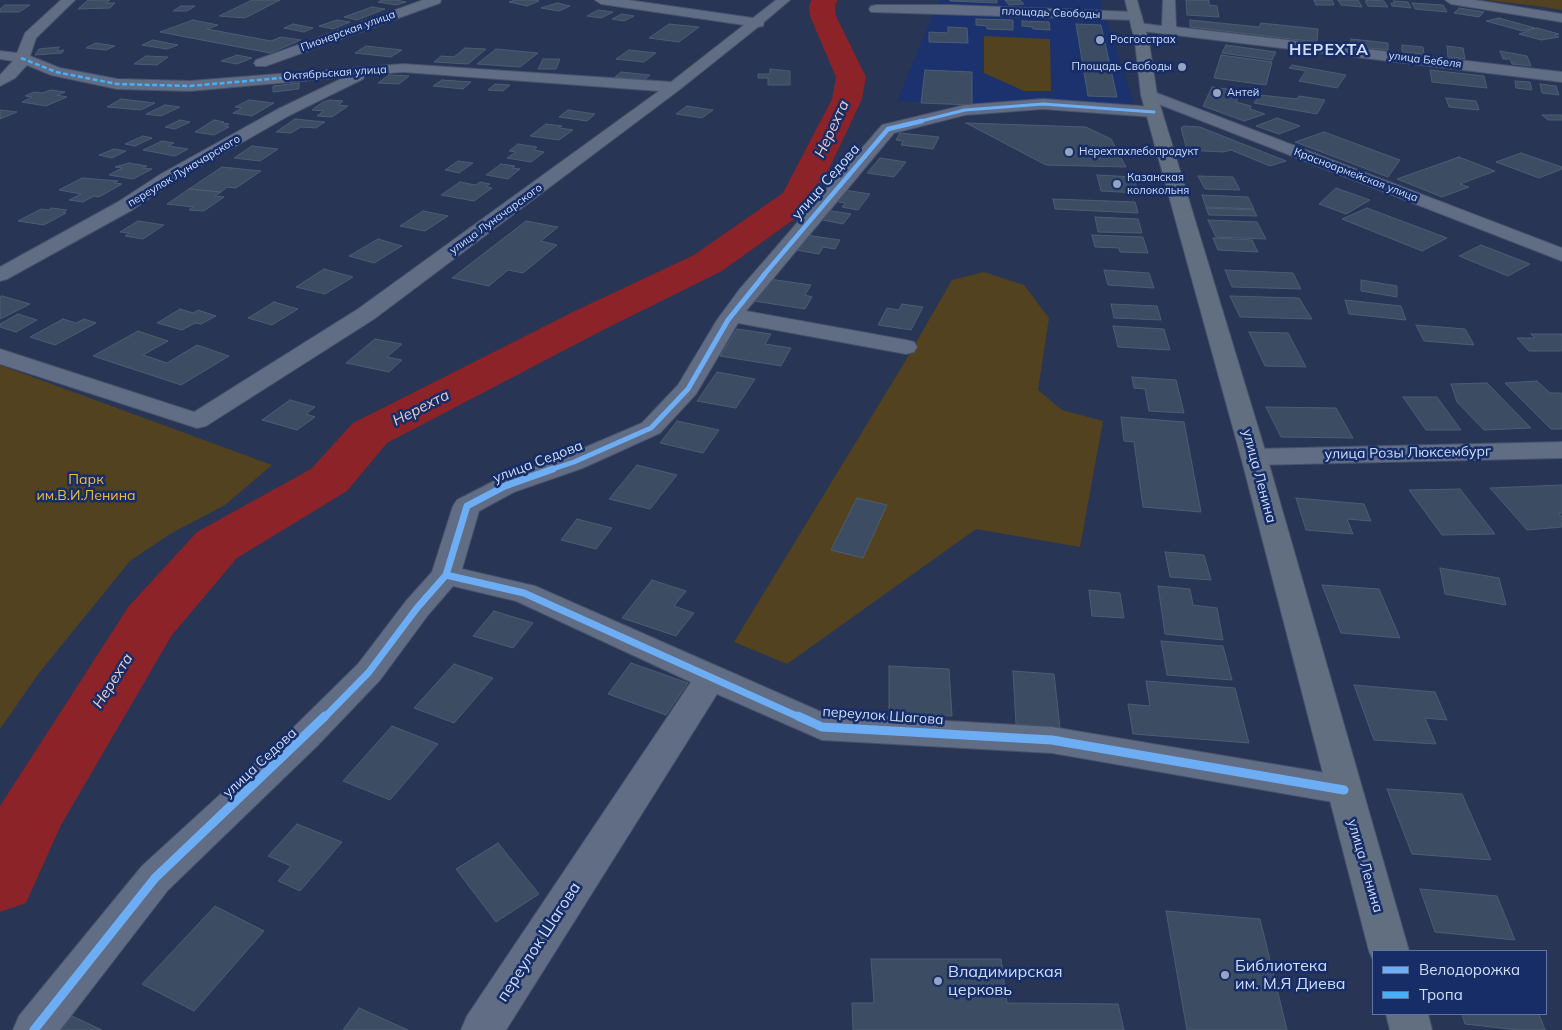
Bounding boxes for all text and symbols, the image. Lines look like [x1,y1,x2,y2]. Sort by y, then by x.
street label: площадь Свободы [1001,5,1101,21]
street label: Пионерская улица [299,8,397,54]
place label: Росгосстрах [1110,33,1176,47]
marker: Росгосстрах [1094,34,1106,46]
district label: НЕРЕХТА [1288,40,1370,60]
street label: улица Бебеля [1388,49,1462,71]
place label: Площадь Свободы [1071,60,1172,74]
marker: Площадь Свободы [1176,61,1188,73]
street label: Октябрьская улица [283,63,387,83]
place label: Антей [1227,86,1259,100]
marker: Антей [1211,87,1223,99]
water label: Нерехта [811,97,853,161]
street label: переулок Луначарского [125,132,243,210]
street label: улица Седова [789,141,863,223]
place label: Нерехтахлебопродукт [1079,145,1198,159]
street label: Красноармейская улица [1292,145,1420,205]
marker: Нерехтахлебопродукт [1063,146,1075,158]
place label: Казанская колокольня [1127,171,1189,197]
marker: Казанская колокольня [1111,178,1123,190]
street label: улица Луначарского [447,181,545,257]
water label: Нерехта [390,386,452,430]
street label: улица Ленина [1238,427,1280,525]
street label: улица Седова [491,437,585,487]
street label: улица Розы Люксембург [1325,443,1491,463]
park label: Парк им.В.И.Ленина [36,472,136,504]
water label: Нерехта [89,650,137,712]
street label: переулок Шагова [822,703,944,729]
street label: улица Седова [220,725,300,801]
street label: улица Ленина [1344,817,1386,915]
street label: переулок Шагова [493,879,585,1005]
legend [1372,950,1547,1015]
place label: Библиотека им. М.Я Диева [1235,956,1346,994]
text: Велодорожка [1419,960,1520,979]
place label: Владимирская церковь [948,962,1063,1000]
marker: Библиотека им. М.Я Диева [1219,969,1231,981]
marker: Владимирская церковь [932,975,944,987]
text: Тропа [1419,985,1463,1004]

